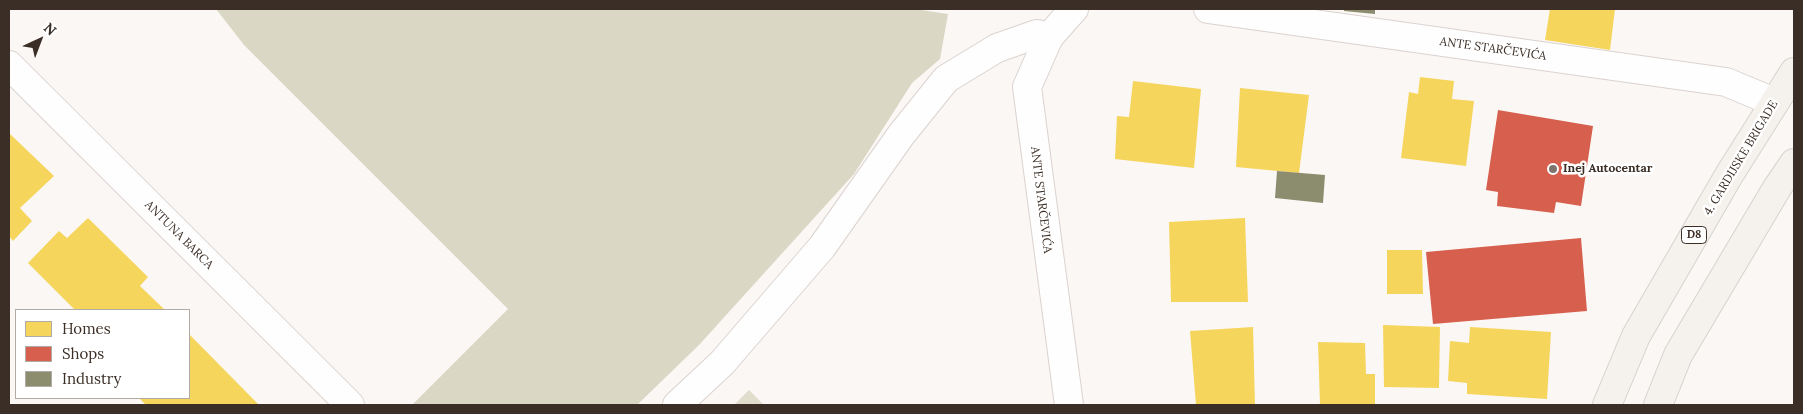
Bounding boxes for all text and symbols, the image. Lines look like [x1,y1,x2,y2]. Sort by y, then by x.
north arrow [15,15,65,65]
text: N [40,19,60,39]
street label: ANTE STARČEVIĆA [1439,34,1547,64]
street label: 4. GARDIJSKE BRIGADE [1701,98,1781,218]
street label: ANTE STARČEVIĆA [1027,146,1055,254]
place label: Inej Autocentar [1563,162,1653,176]
marker: Inej Autocentar [1547,163,1559,175]
street label: ANTUNA BARCA [142,198,216,272]
road number: D8 [1682,226,1706,244]
legend [15,309,190,399]
text: Homes [62,319,111,338]
text: Shops [62,344,104,363]
text: Industry [62,369,121,388]

